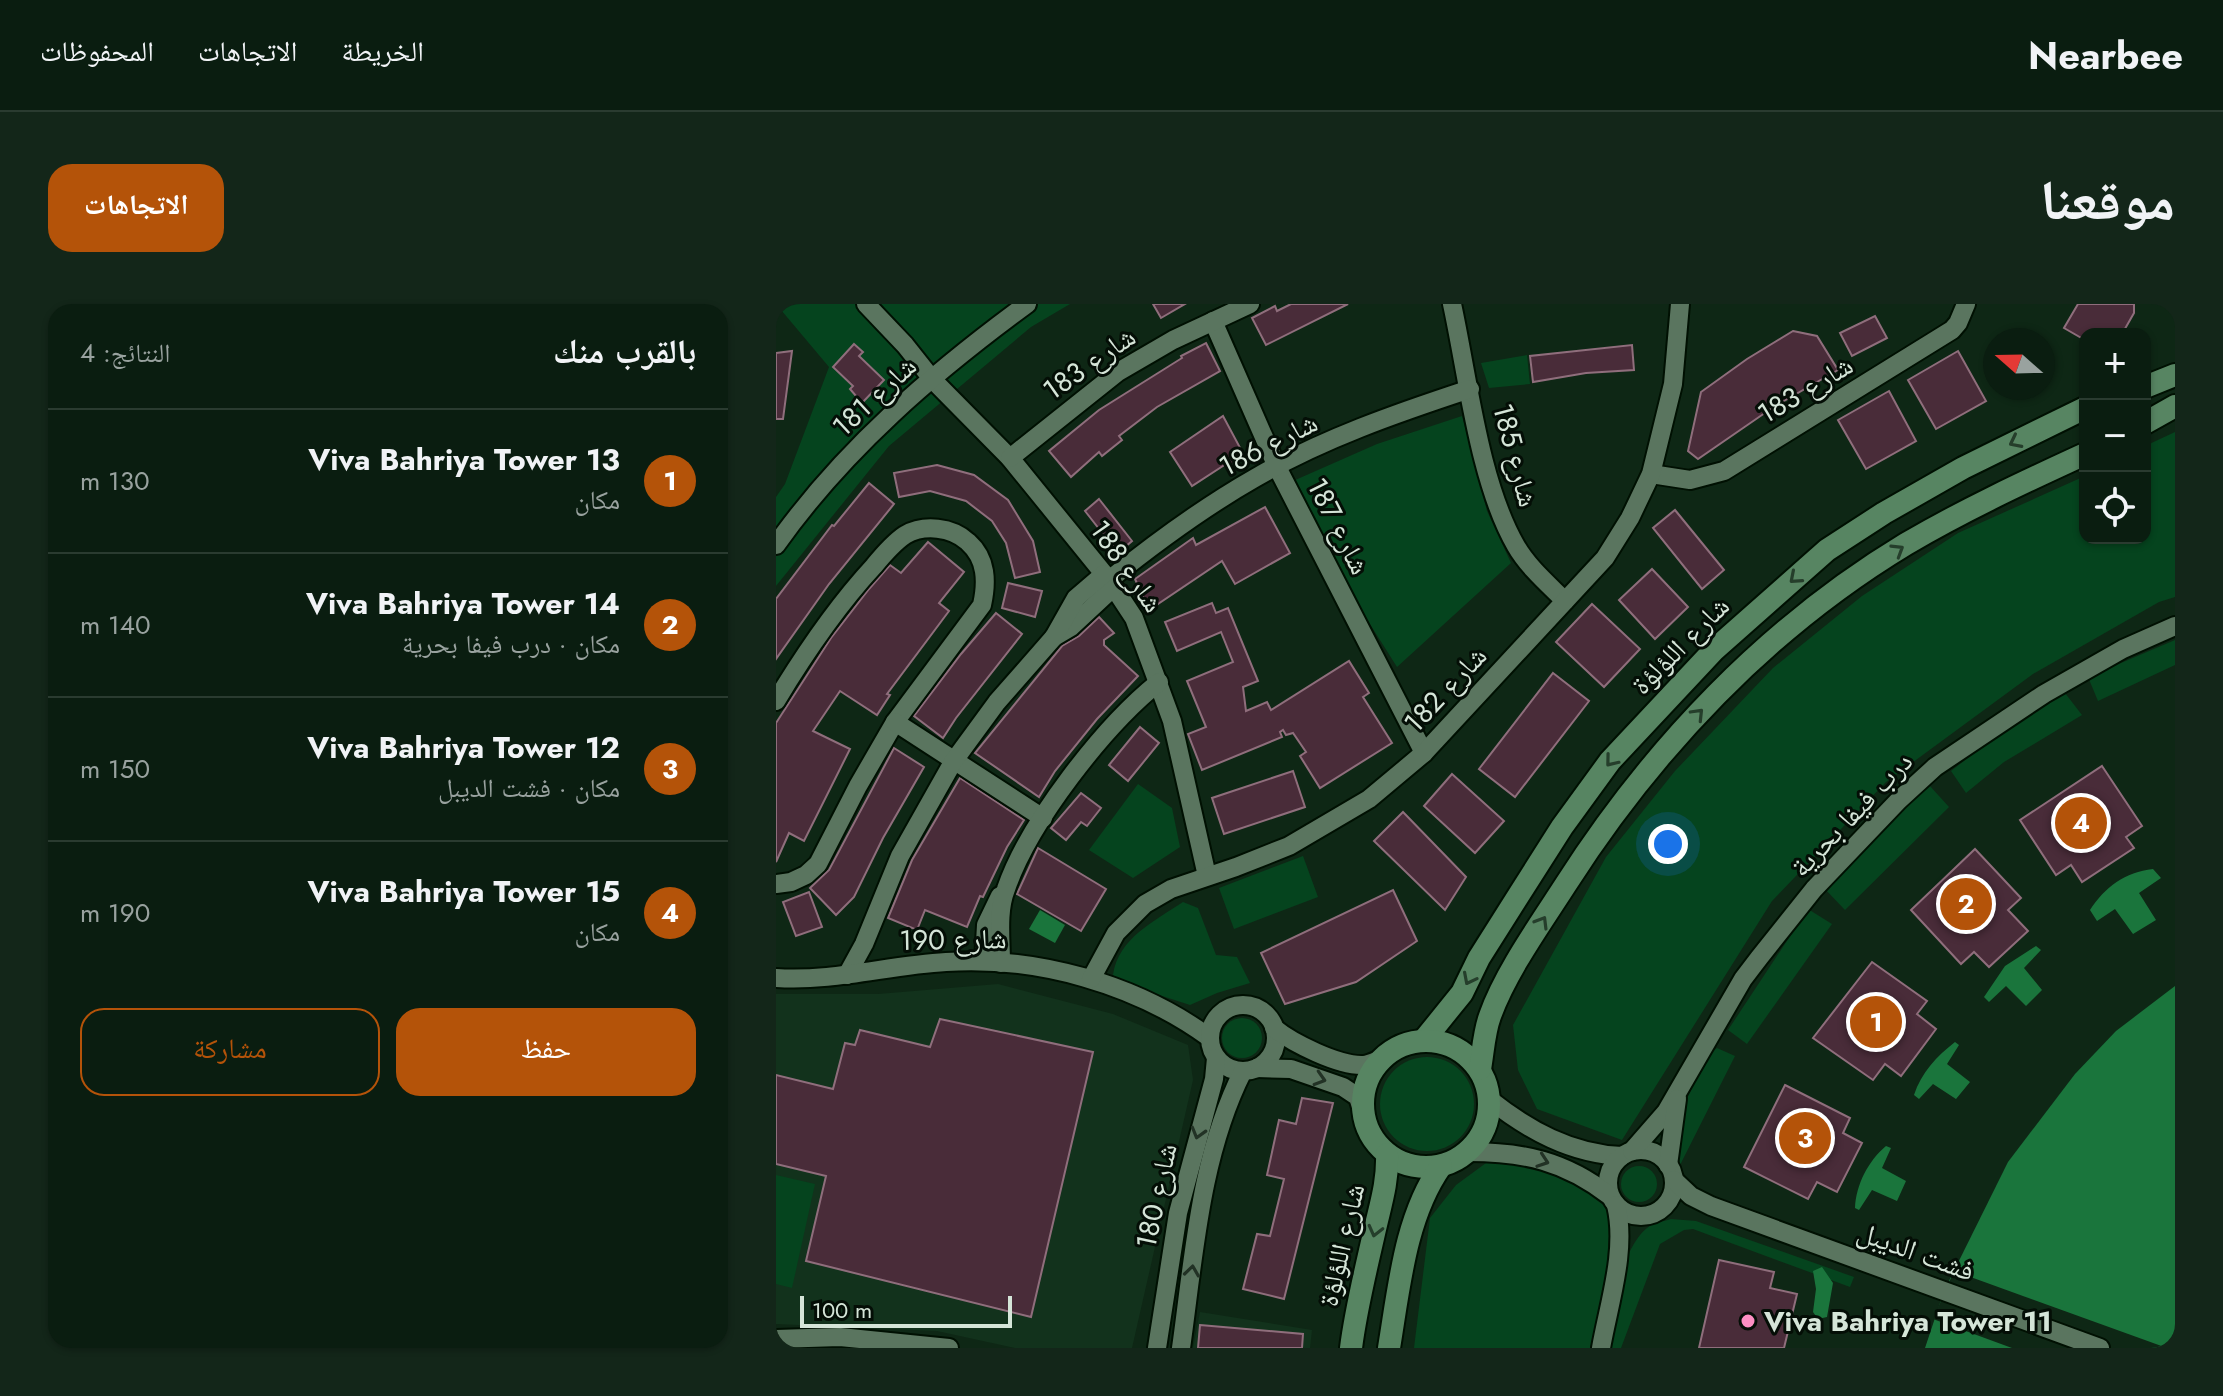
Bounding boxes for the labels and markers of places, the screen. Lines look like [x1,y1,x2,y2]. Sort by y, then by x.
pin: 4 [2055,793,2107,853]
pin: 2 [1940,874,1992,934]
pin: 1 [1850,992,1902,1052]
pin: 3 [1779,1108,1831,1168]
place label: Viva Bahriya Tower 11 [1763,1301,2052,1342]
marker: Viva Bahriya Tower 11 [1739,1312,1757,1330]

